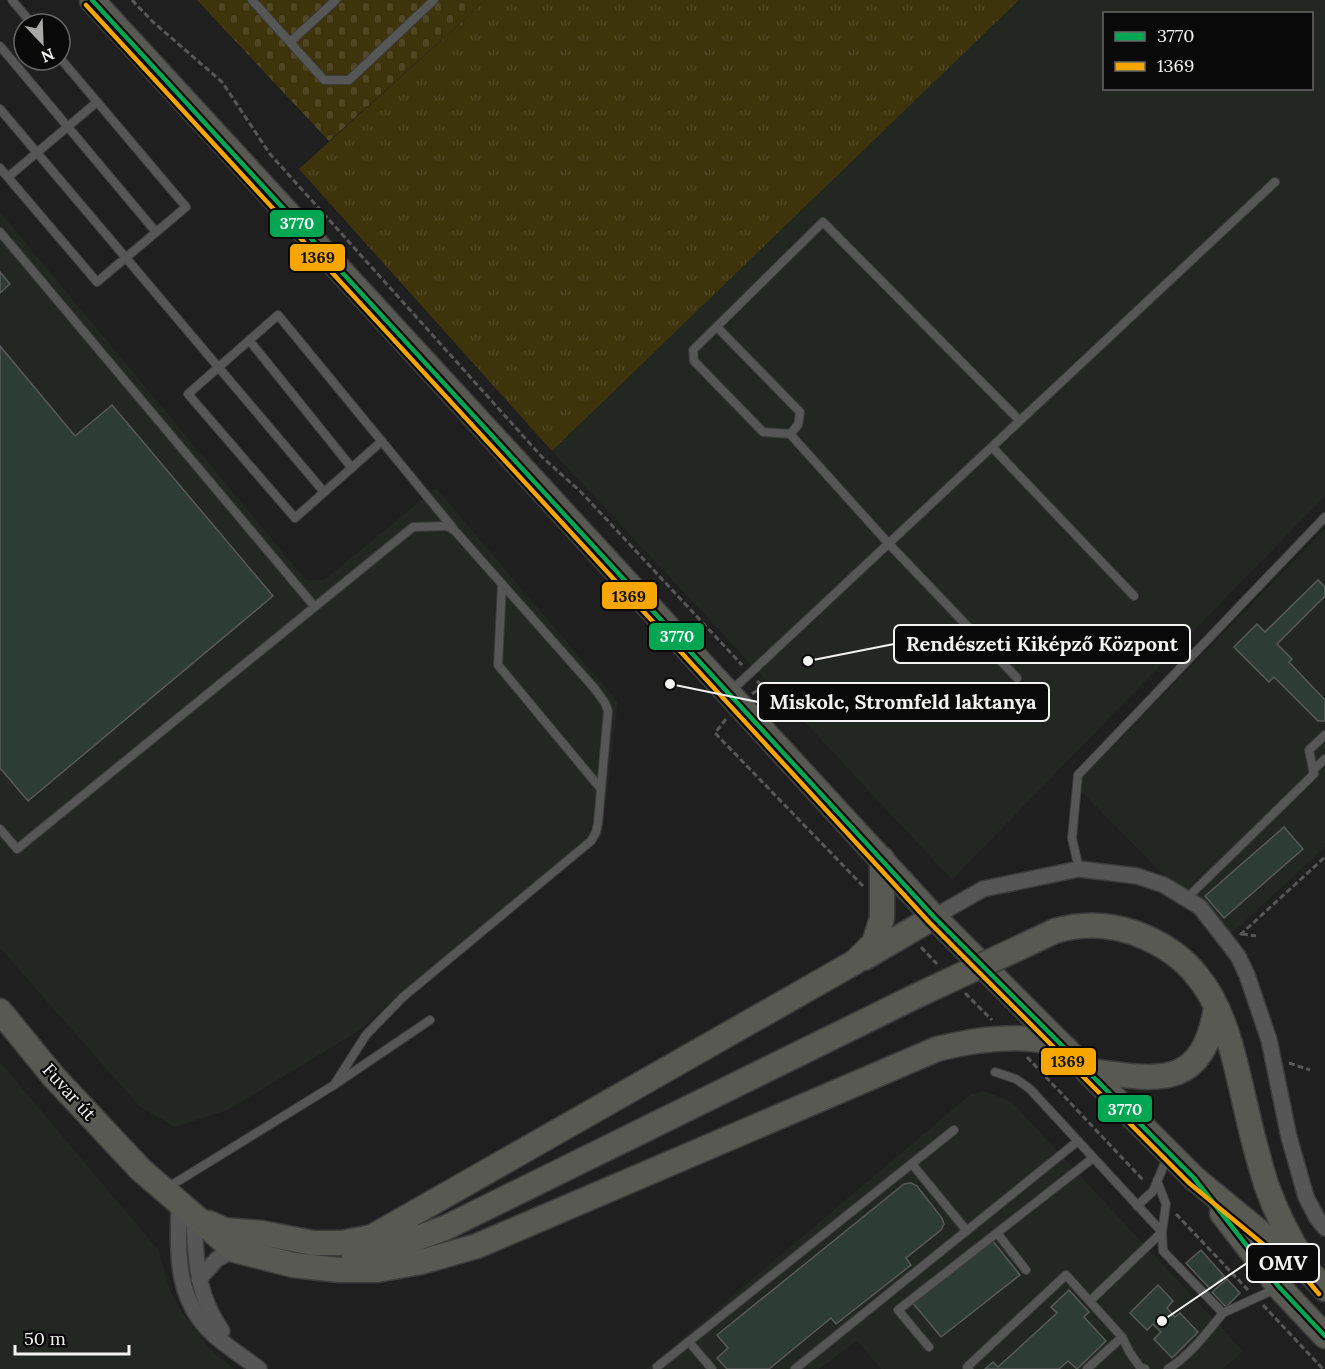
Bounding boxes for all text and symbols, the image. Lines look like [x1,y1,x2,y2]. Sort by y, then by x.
north arrow [12,12,72,72]
legend [1103,12,1313,90]
text: 3770 [1157,24,1194,47]
text: N [38,44,57,67]
text: 1369 [1157,54,1194,77]
line badge: 3770 [269,209,325,238]
text: 3770 [280,213,314,233]
line badge: 1369 [289,243,346,272]
text: 1369 [301,247,335,267]
line badge: 1369 [601,581,658,610]
text: 1369 [612,586,646,606]
line badge: 3770 [648,622,705,651]
callout: Rendészeti Kiképző Központ [894,625,1190,663]
text: 3770 [660,626,694,646]
text: Rendészeti Kiképző Központ [906,631,1179,656]
callout: Miskolc, Stromfeld laktanya [758,683,1049,721]
text: Miskolc, Stromfeld laktanya [770,689,1037,714]
line badge: 1369 [1040,1047,1097,1076]
text: 1369 [1051,1051,1085,1071]
street label: Fuvar út [38,1058,101,1125]
line badge: 3770 [1097,1094,1153,1123]
text: 3770 [1108,1099,1142,1119]
callout: OMV [1247,1244,1319,1282]
text: OMV [1259,1250,1308,1275]
scale bar [15,1318,129,1356]
text: 50 m [24,1327,66,1350]

